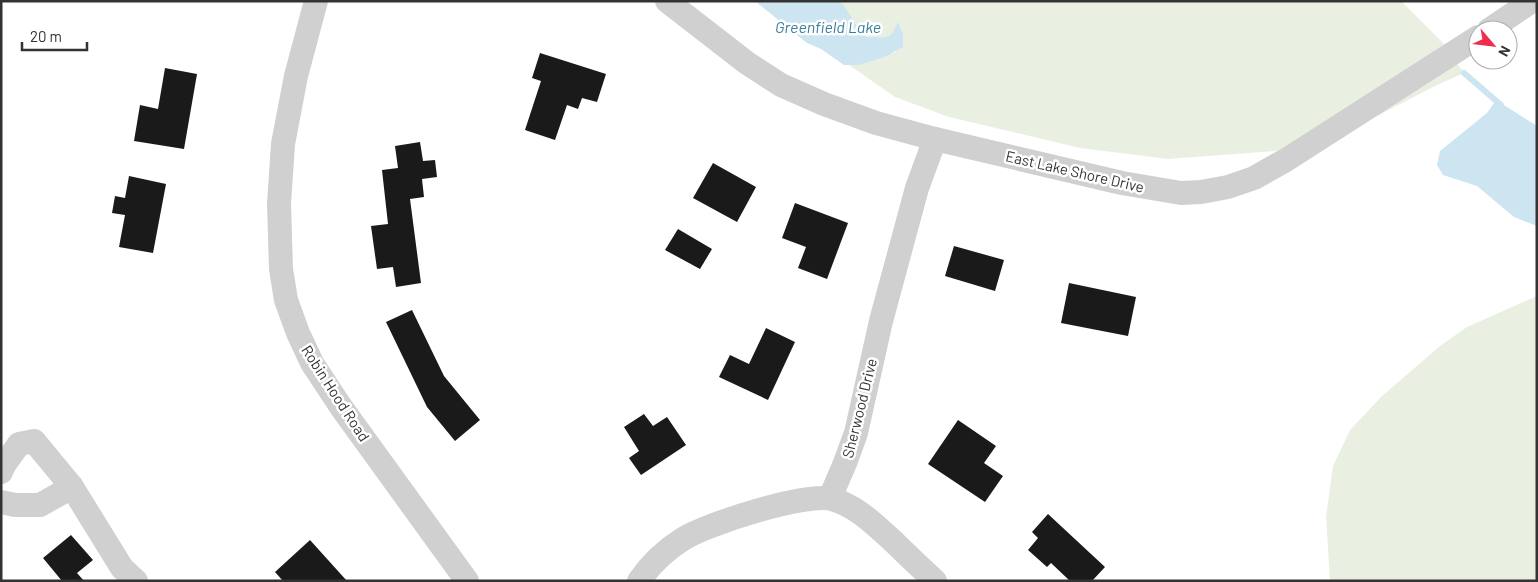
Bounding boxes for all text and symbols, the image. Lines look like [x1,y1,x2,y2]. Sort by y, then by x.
water label: Greenfield Lake [775,17,881,36]
scale bar [22,20,88,52]
north arrow [1468,20,1518,70]
text: 20 m [30,27,62,45]
text: N [1495,43,1515,59]
street label: East Lake Shore Drive [1004,146,1146,196]
street label: Robin Hood Road [298,342,374,444]
street label: Sherwood Drive [838,356,880,460]

